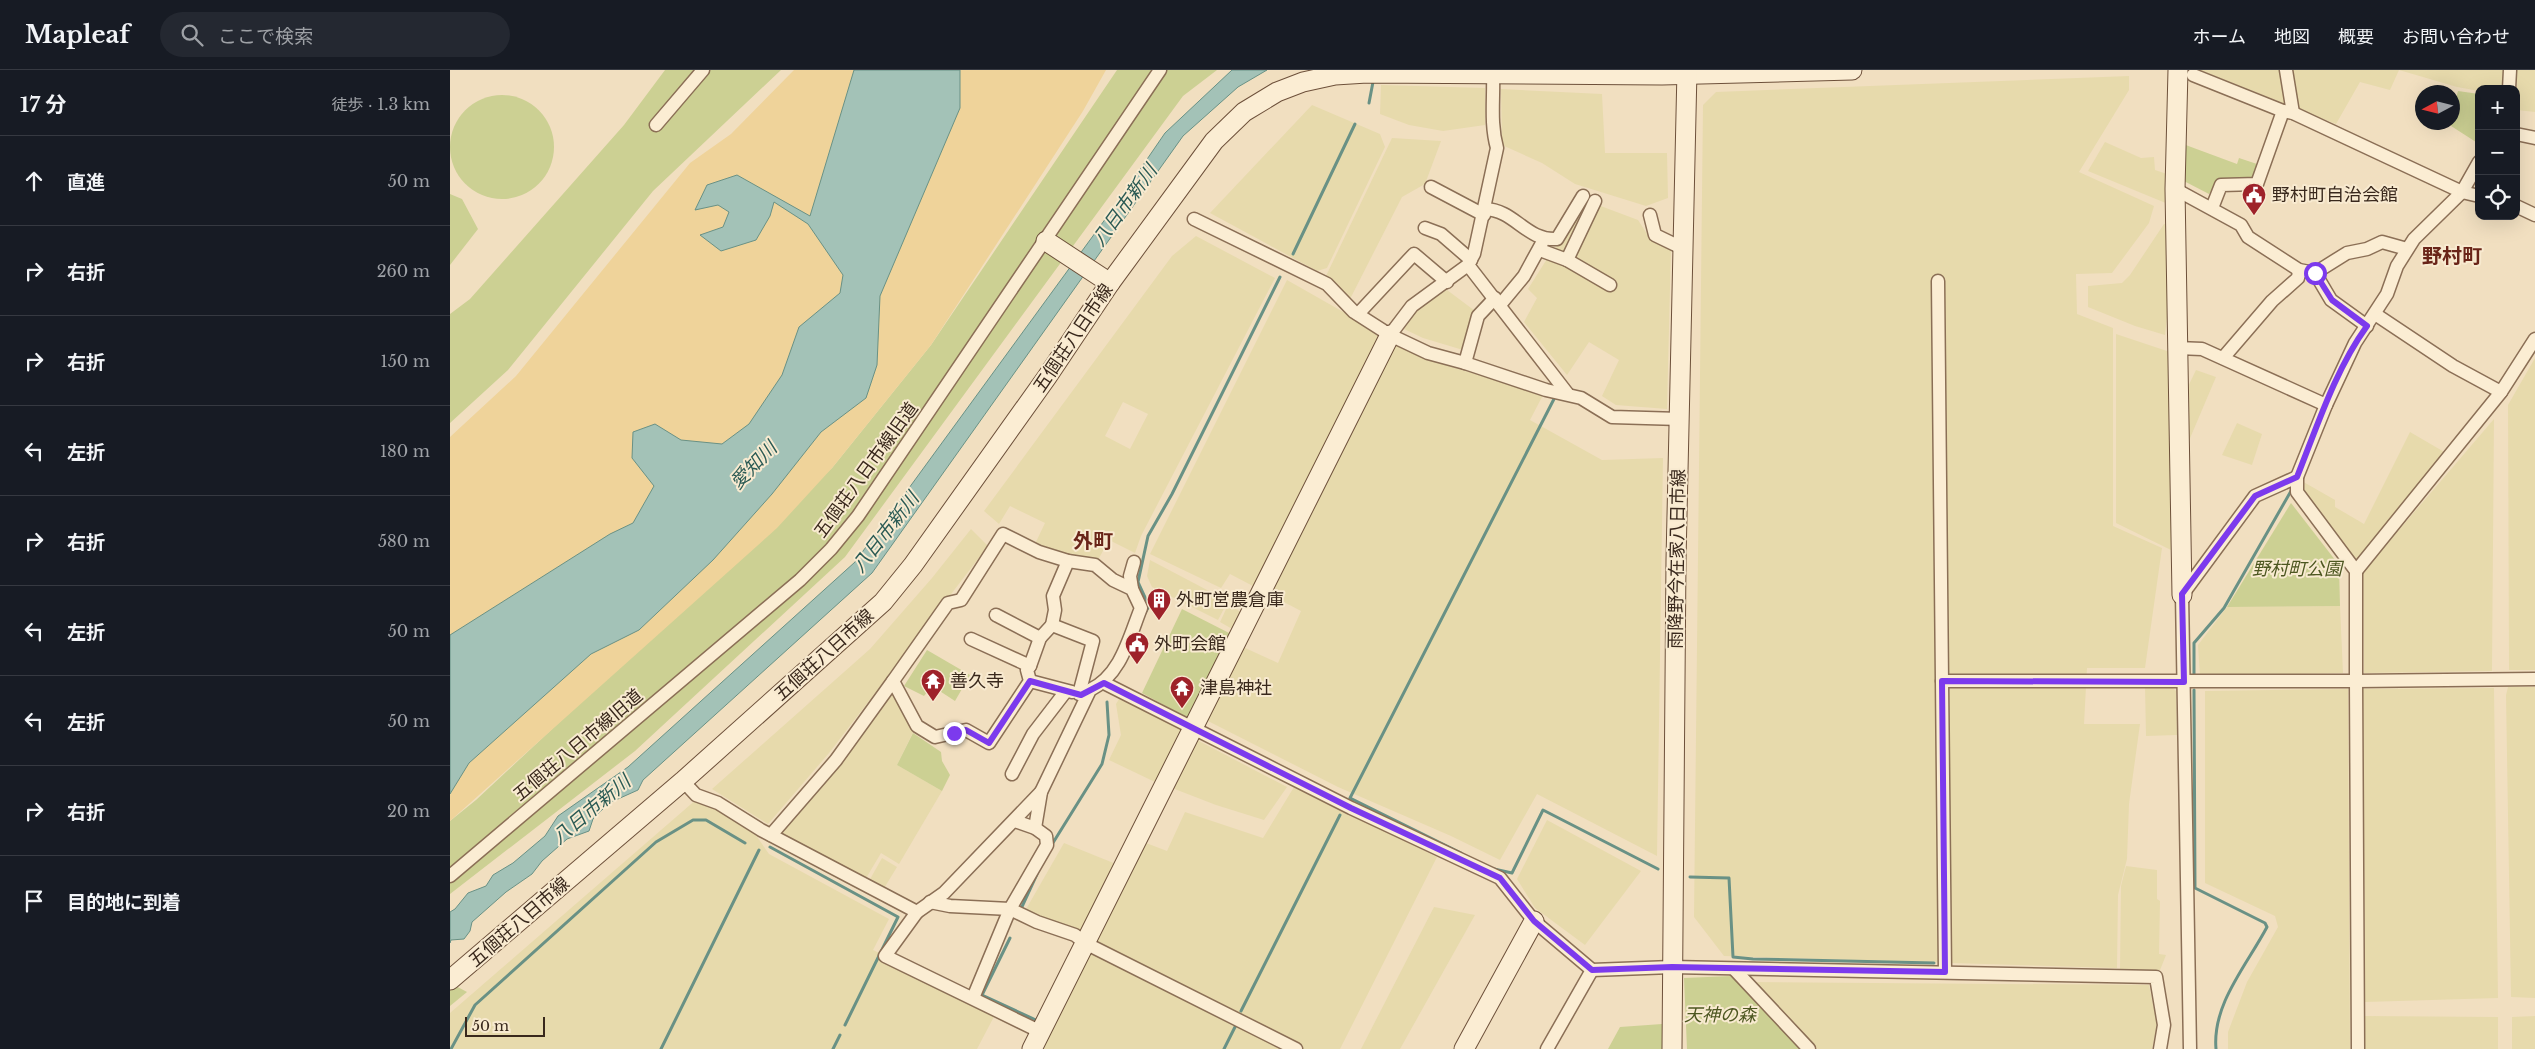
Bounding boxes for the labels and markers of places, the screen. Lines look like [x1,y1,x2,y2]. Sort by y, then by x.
public building icon: 野村町自治会館 [2241,182,2267,216]
place label: 野村町自治会館 [2272,184,2398,206]
building icon: 外町営農倉庫 [1146,587,1172,621]
place label: 外町営農倉庫 [1176,589,1284,611]
public building icon: 外町会館 [1124,631,1150,665]
place label: 外町会館 [1154,633,1226,655]
temple icon: 善久寺 [920,668,946,702]
place label: 善久寺 [950,670,1004,692]
temple icon: 津島神社 [1169,675,1195,709]
place label: 津島神社 [1200,677,1272,699]

